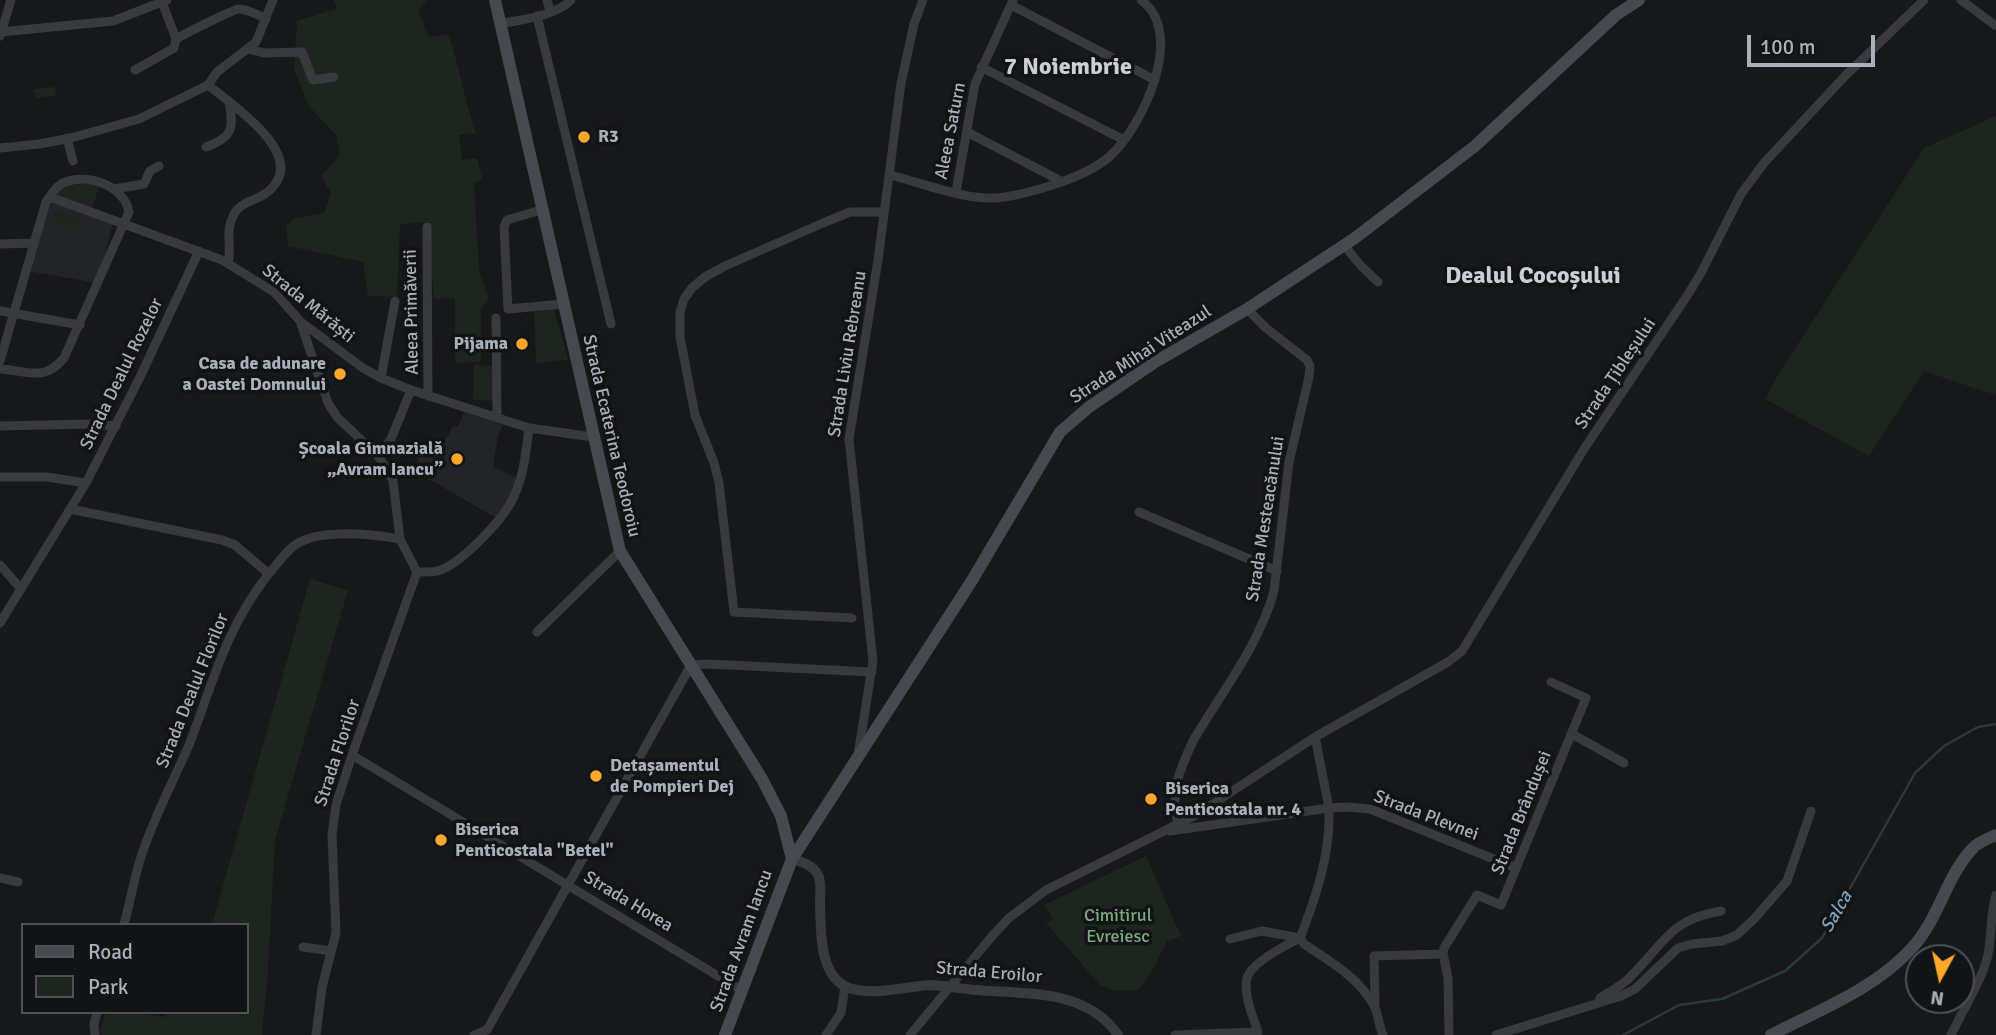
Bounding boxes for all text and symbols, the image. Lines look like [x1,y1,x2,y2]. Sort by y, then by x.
scale bar [1751,21,1879,65]
text: 100 m [1760,34,1815,60]
district label: 7 Noiembrie [1004,54,1132,82]
street label: Aleea Saturn [931,81,971,181]
place label: R3 [598,126,619,148]
marker: R3 [576,129,592,145]
street label: Aleea Primăverii [400,249,424,375]
street label: Strada Mărăști [257,260,359,348]
district label: Dealul Cocoșului [1445,263,1621,291]
street label: Strada Liviu Rebreanu [824,269,872,439]
street label: Strada Dealul Rozelor [76,295,168,453]
street label: Strada Mihai Viteazul [1066,301,1216,409]
street label: Strada Țibleșului [1571,314,1661,434]
place label: Pijama [454,333,508,355]
street label: Strada Ecaterina Teodoroiu [577,333,645,539]
marker: Pijama [514,336,530,352]
place label: Casa de adunare a Oastei Domnului [183,353,326,396]
marker: Casa de adunare a Oastei Domnului [332,366,348,382]
street label: Strada Mesteacănului [1242,435,1290,603]
place label: Școala Gimnazială „Avram Iancu” [299,438,443,480]
marker: Școala Gimnazială „Avram Iancu” [449,451,465,467]
street label: Strada Dealul Florilor [152,610,234,772]
street label: Strada Florilor [311,697,365,809]
street label: Strada Brândușei [1487,748,1557,878]
place label: Detașamentul de Pompieri Dej [610,755,734,798]
marker: Detașamentul de Pompieri Dej [588,768,604,784]
place label: Biserica Penticostala nr. 4 [1165,778,1301,820]
street label: Strada Plevnei [1371,786,1481,846]
marker: Biserica Penticostala nr. 4 [1143,791,1159,807]
place label: Biserica Penticostala "Betel" [455,819,613,862]
marker: Biserica Penticostala "Betel" [433,832,449,848]
street label: Strada Horea [579,867,677,937]
street label: Strada Avram Iancu [706,867,778,1015]
water label: Salca [1816,887,1858,937]
park label: Cimitirul Evreiesc [1084,905,1152,948]
legend [21,923,248,1014]
text: Road [88,939,133,965]
north arrow [1905,944,1975,1014]
street label: Strada Eroilor [935,958,1043,988]
text: Park [88,974,128,1000]
text: N [1929,985,1946,1011]

